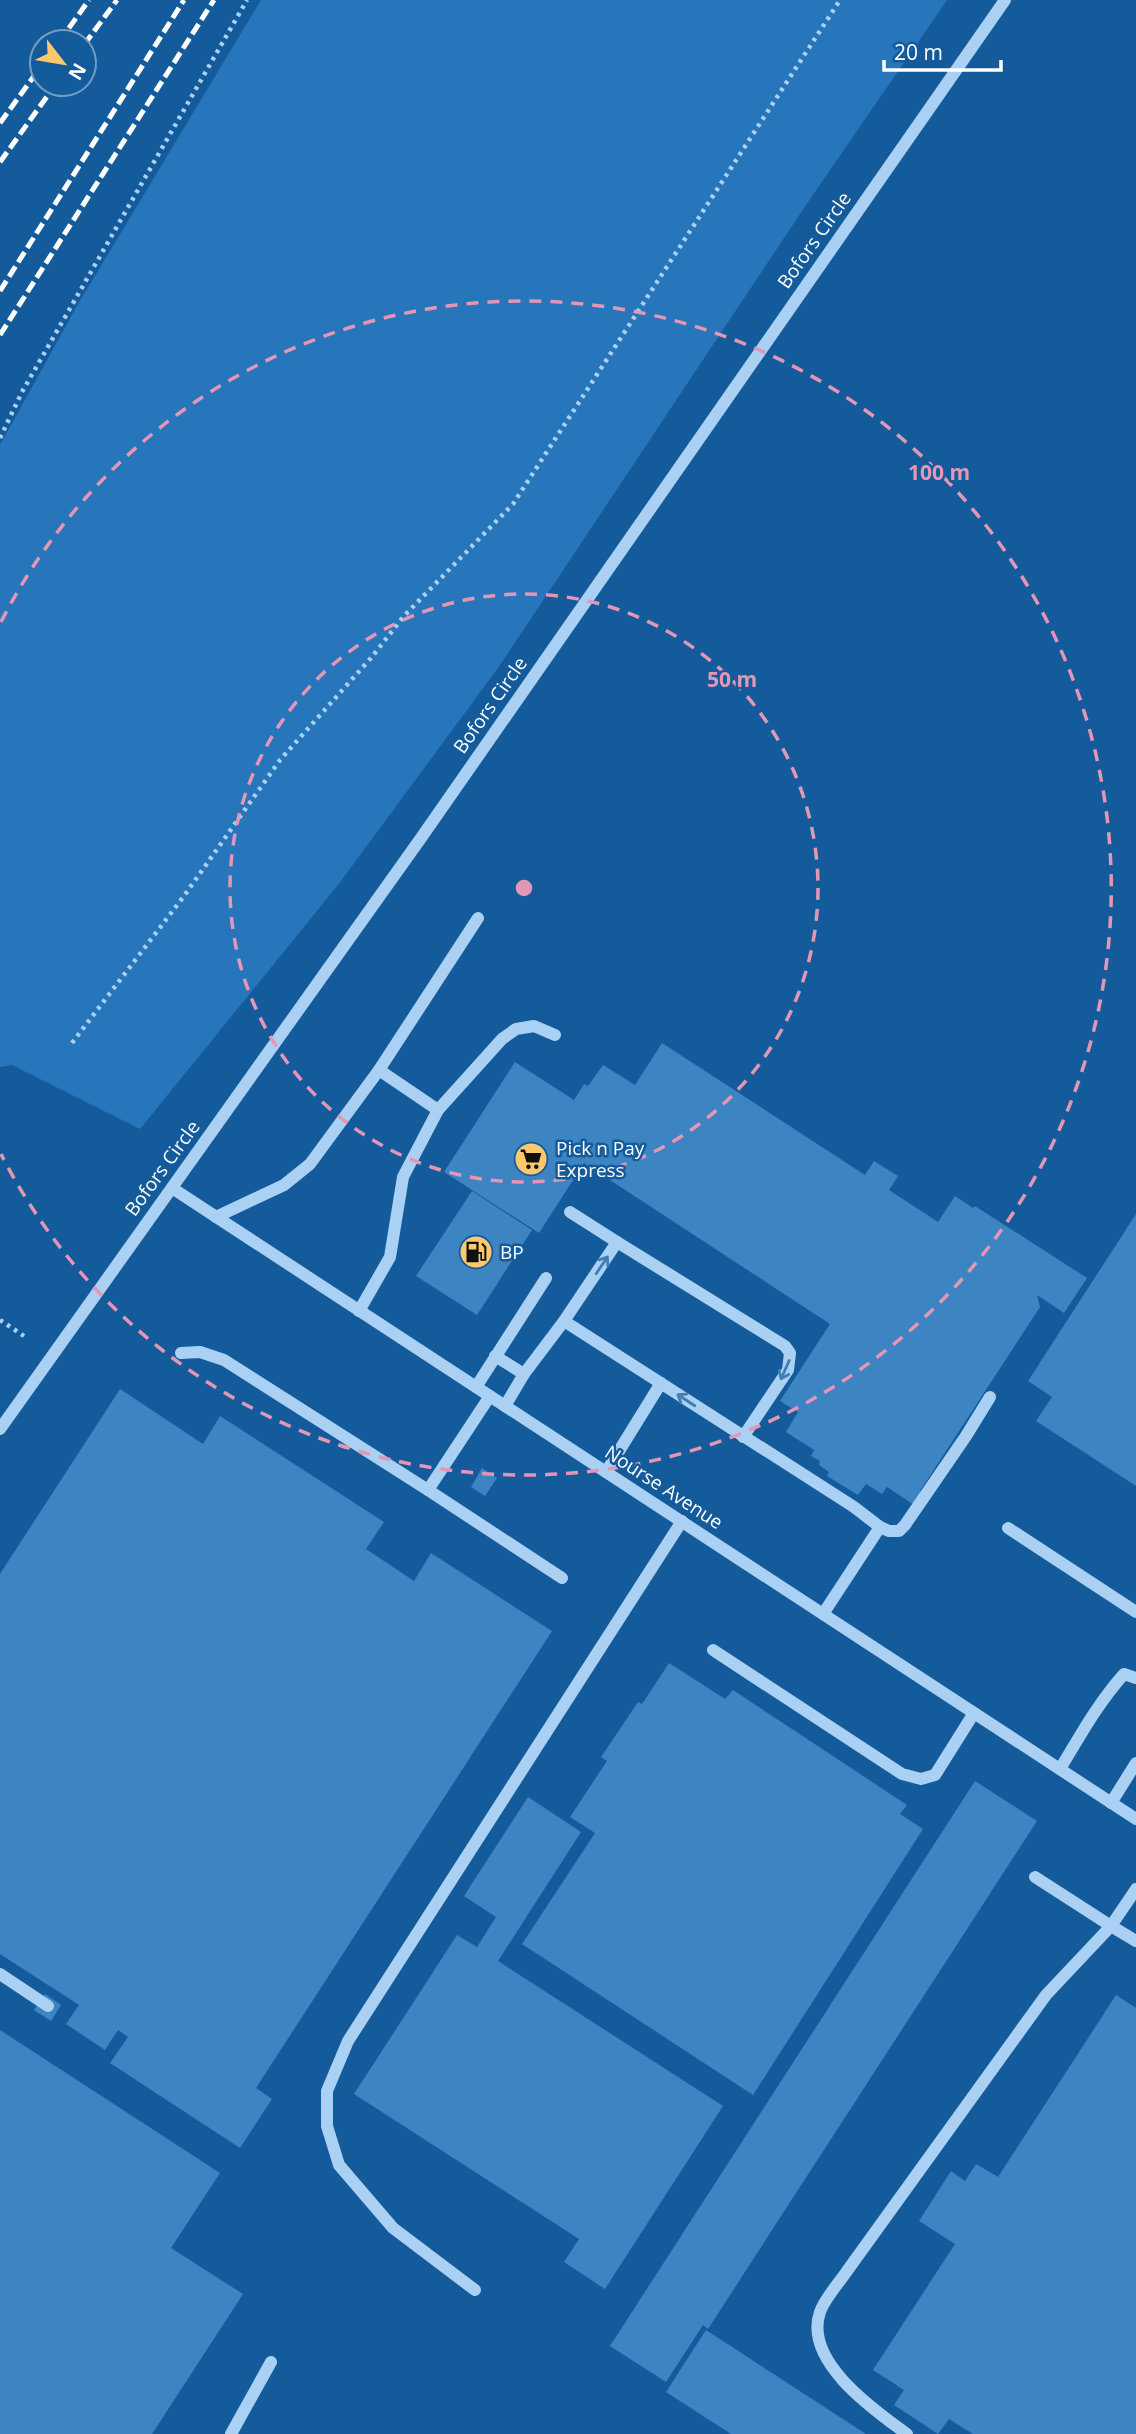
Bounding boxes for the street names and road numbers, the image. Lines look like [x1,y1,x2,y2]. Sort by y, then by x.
street label: Bofors Circle [771,187,857,293]
street label: Bofors Circle [447,652,533,758]
street label: Bofors Circle [118,1115,206,1221]
street label: Nourse Avenue [600,1439,728,1535]

